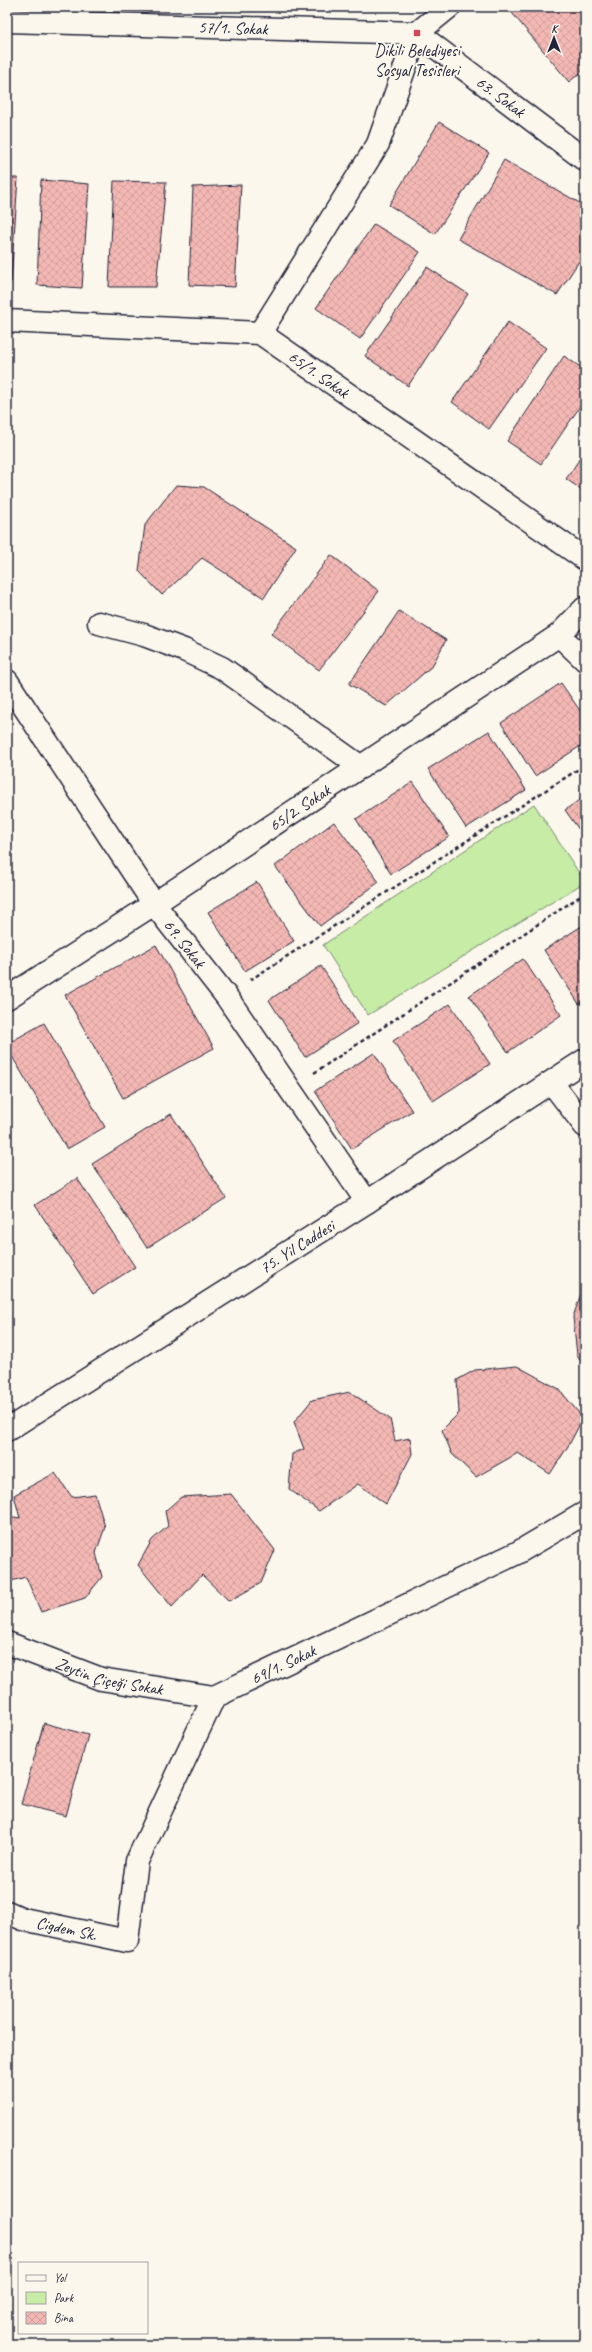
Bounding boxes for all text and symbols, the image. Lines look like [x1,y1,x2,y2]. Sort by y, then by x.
street label: 57/1. Sokak [198,17,270,40]
north arrow [534,18,574,58]
text: K [551,21,559,35]
marker: Dikili Belediyesi Sosyal Tesisleri [412,28,422,38]
place label: Dikili Belediyesi Sosyal Tesisleri [374,40,462,81]
street label: 63. Sokak [472,71,531,123]
street label: 65/1. Sokak [284,346,355,404]
street label: 65/2. Sokak [265,779,336,836]
street label: 69. Sokak [159,915,211,974]
street label: 75. Yil Caddesi [256,1214,340,1278]
street label: 69/1. Sokak [247,1639,321,1689]
street label: Zeytin Çiçeği Sokak [52,1653,166,1700]
street label: Cigdem Sk. [34,1912,99,1945]
legend [18,2262,148,2334]
text: Yol [54,2270,68,2286]
text: Park [54,2290,75,2306]
text: Bina [54,2310,74,2326]

